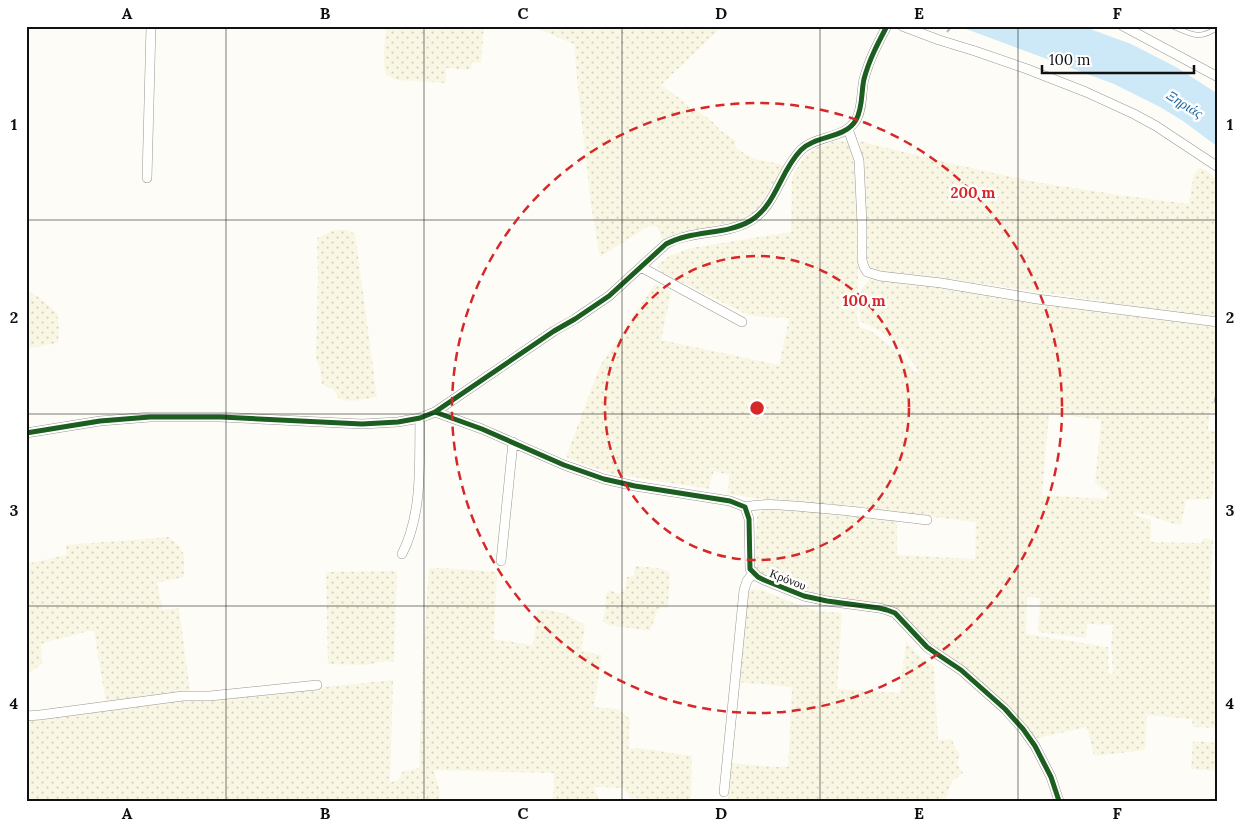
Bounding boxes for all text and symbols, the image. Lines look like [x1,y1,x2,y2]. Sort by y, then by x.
text: A [122,3,133,23]
text: B [320,3,331,23]
text: C [517,3,529,23]
text: D [715,3,727,23]
text: E [914,3,924,23]
text: F [1112,3,1122,23]
scale bar [1042,42,1194,74]
text: 100 m [1049,50,1090,69]
water label: Ξηριάς [1163,86,1207,122]
text: 1 [11,114,17,134]
text: 1 [1227,114,1233,134]
text: 200 m [951,183,996,202]
text: 100 m [843,291,886,310]
text: 2 [10,307,18,327]
text: 2 [1226,307,1234,327]
centre of rings [748,399,766,417]
text: 3 [10,500,19,520]
text: 3 [1226,500,1235,520]
street label: Κρόνου [768,565,808,593]
text: 4 [10,693,19,713]
text: 4 [1226,693,1235,713]
text: A [122,803,133,823]
text: B [320,803,331,823]
text: C [517,803,529,823]
text: D [715,803,727,823]
text: E [914,803,924,823]
text: F [1112,803,1122,823]

